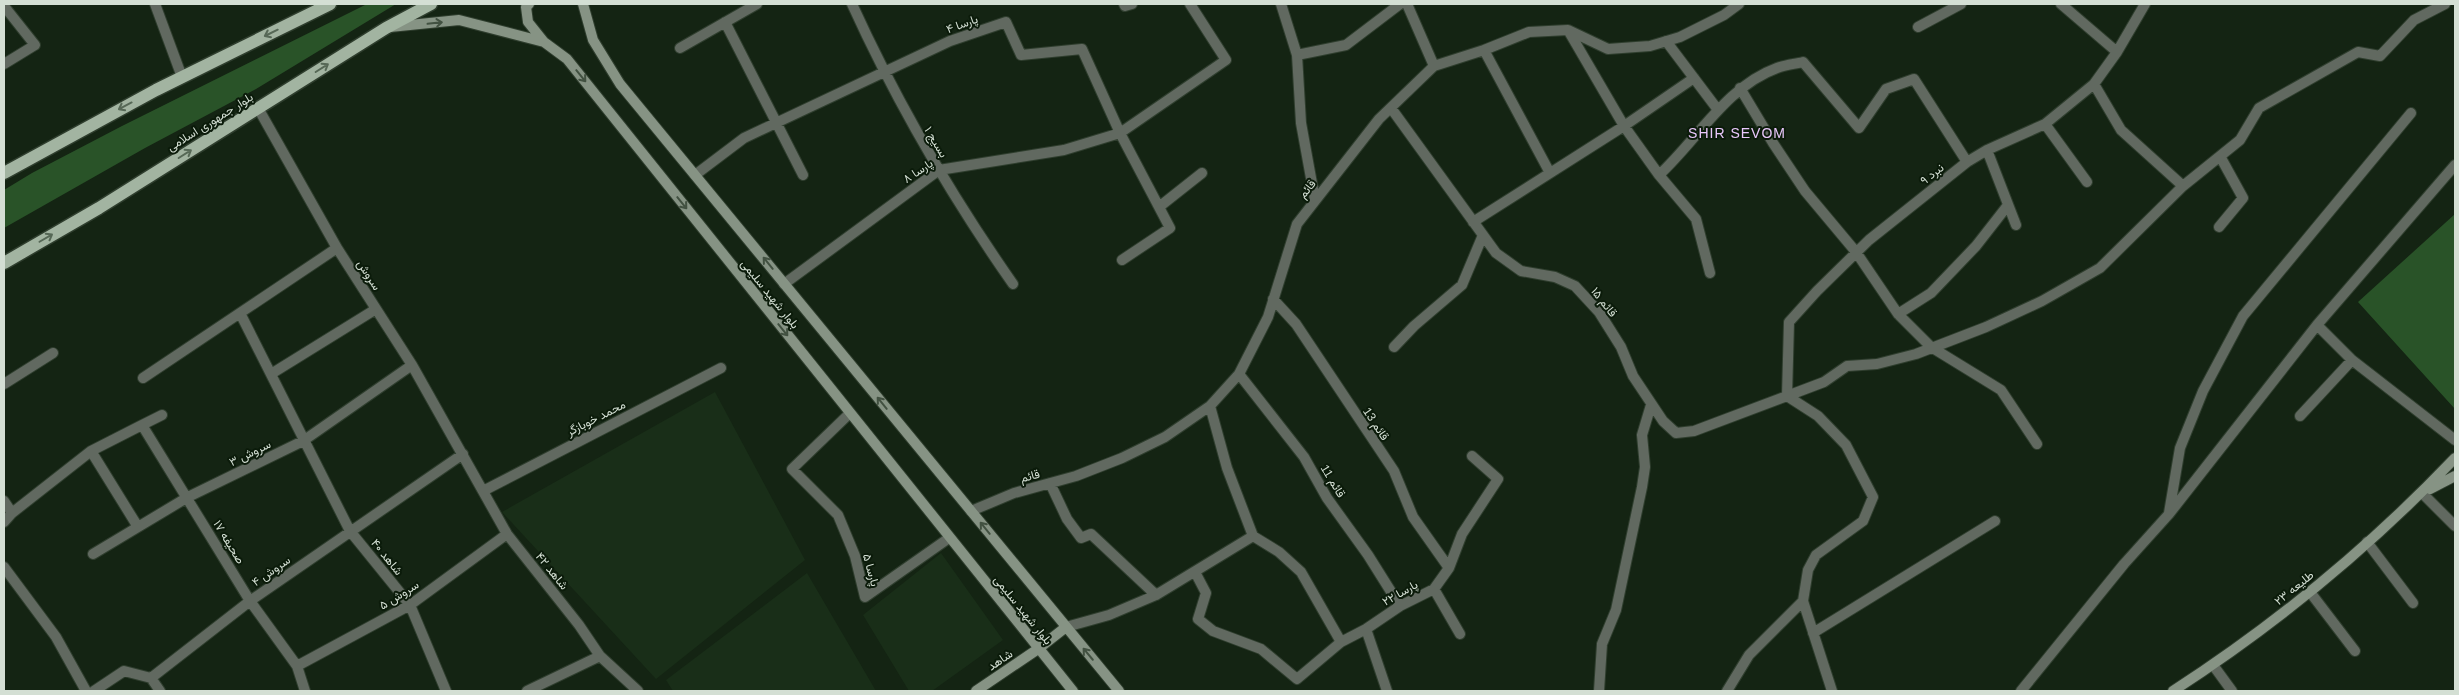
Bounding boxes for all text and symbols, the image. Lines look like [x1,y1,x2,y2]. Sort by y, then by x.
street label: پارسا ۴ [944,12,980,37]
one-way arrow [426,18,442,27]
one-way arrow [263,28,278,38]
one-way arrow [315,62,329,72]
one-way arrow [575,69,586,82]
street label: بلوار جمهوری اسلامی [164,90,256,155]
one-way arrow [118,101,133,111]
street label: بسیج ۱ [920,124,951,161]
district label: SHIR SEVOM [1688,125,1786,141]
one-way arrow [177,149,191,159]
street label: پارسا ۸ [900,156,936,187]
street label: نبرد ۹ [1917,160,1947,188]
street label: قائم [1295,177,1319,202]
one-way arrow [676,196,687,209]
one-way arrow [38,233,53,243]
street label: سروش [353,257,384,293]
street label: بلوار شهید سلیمی [737,257,802,332]
one-way arrow [762,257,773,270]
street label: قائم ۱۵ [1587,284,1620,320]
one-way arrow [778,323,788,337]
one-way arrow [876,396,887,409]
street label: محمد خوبازگر [563,397,628,440]
street label: قائم 13 [1359,405,1392,444]
street label: سروش ۳ [227,437,274,470]
street label: قائم 11 [1317,462,1348,500]
street label: قائم [1019,467,1042,486]
street label: صحیفه ۱۷ [210,518,248,566]
one-way arrow [980,522,991,535]
street label: شاهد ۴۰ [368,536,406,578]
street label: شاهد ۴۲ [533,550,571,592]
street label: پارسا ۵ [859,552,882,588]
street label: سروش ۴ [249,553,293,590]
street label: طلیعه ۲۳ [2271,568,2317,608]
street label: بلوار شهید سلیمی [990,573,1055,648]
street label: سروش ۵ [377,577,422,613]
street label: پارسا ۲۲ [1380,577,1421,610]
street label: شاهد [985,647,1015,673]
one-way arrow [1083,647,1094,660]

